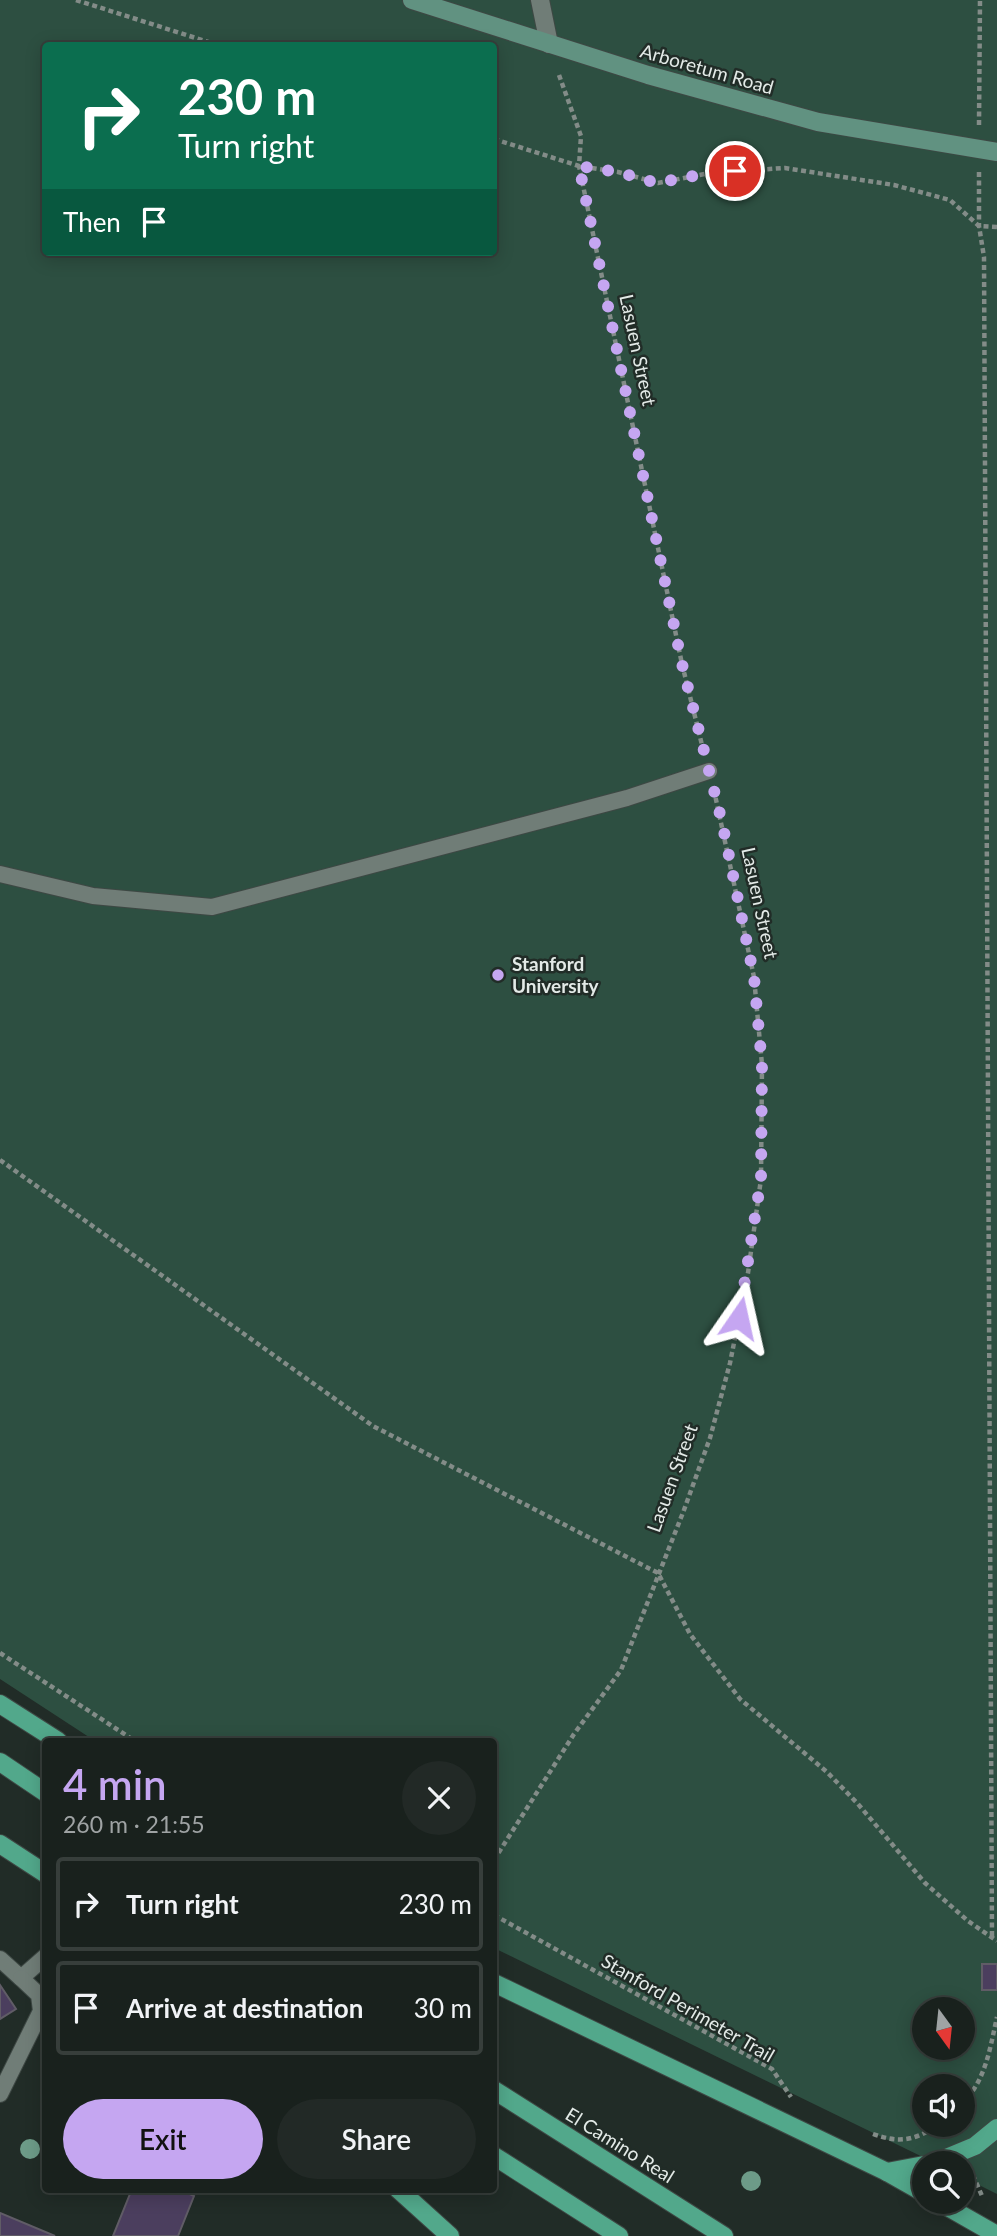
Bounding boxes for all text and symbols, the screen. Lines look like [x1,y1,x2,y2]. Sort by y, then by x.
street label: Arboretum Road [638,38,776,99]
text: 230 m [178,67,316,125]
icon: right [63,70,154,161]
text: Turn right [178,126,314,165]
pin [705,141,765,201]
icon: arrive [716,152,754,190]
icon: arrive [135,203,173,241]
text: Then [63,206,121,238]
street label: Lasuen Street [615,292,662,408]
street label: Lasuen Street [737,845,784,961]
place label: Stanford University [512,952,600,997]
marker: Stanford University [490,967,506,983]
position arrow [702,1281,776,1355]
street label: Lasuen Street [641,1420,702,1535]
text: 4 min [63,1759,167,1809]
button: close [402,1761,476,1835]
text: 260 m · 21:55 [63,1810,205,1838]
icon: right [67,1885,105,1923]
text: Turn right [126,1888,239,1920]
text: 230 m [399,1888,472,1920]
street label: Stanford Perimeter Trail [598,1949,779,2066]
icon: arrive [67,1989,105,2027]
text: Arrive at destination [126,1992,363,2024]
text: 30 m [414,1992,472,2024]
north arrow [912,1997,975,2060]
map controls [912,1997,975,2214]
button: sound [912,2074,975,2137]
button: Exit [63,2099,263,2179]
button: Share [277,2099,476,2179]
street label: El Camino Real [562,2102,679,2187]
button: search [912,2151,975,2214]

